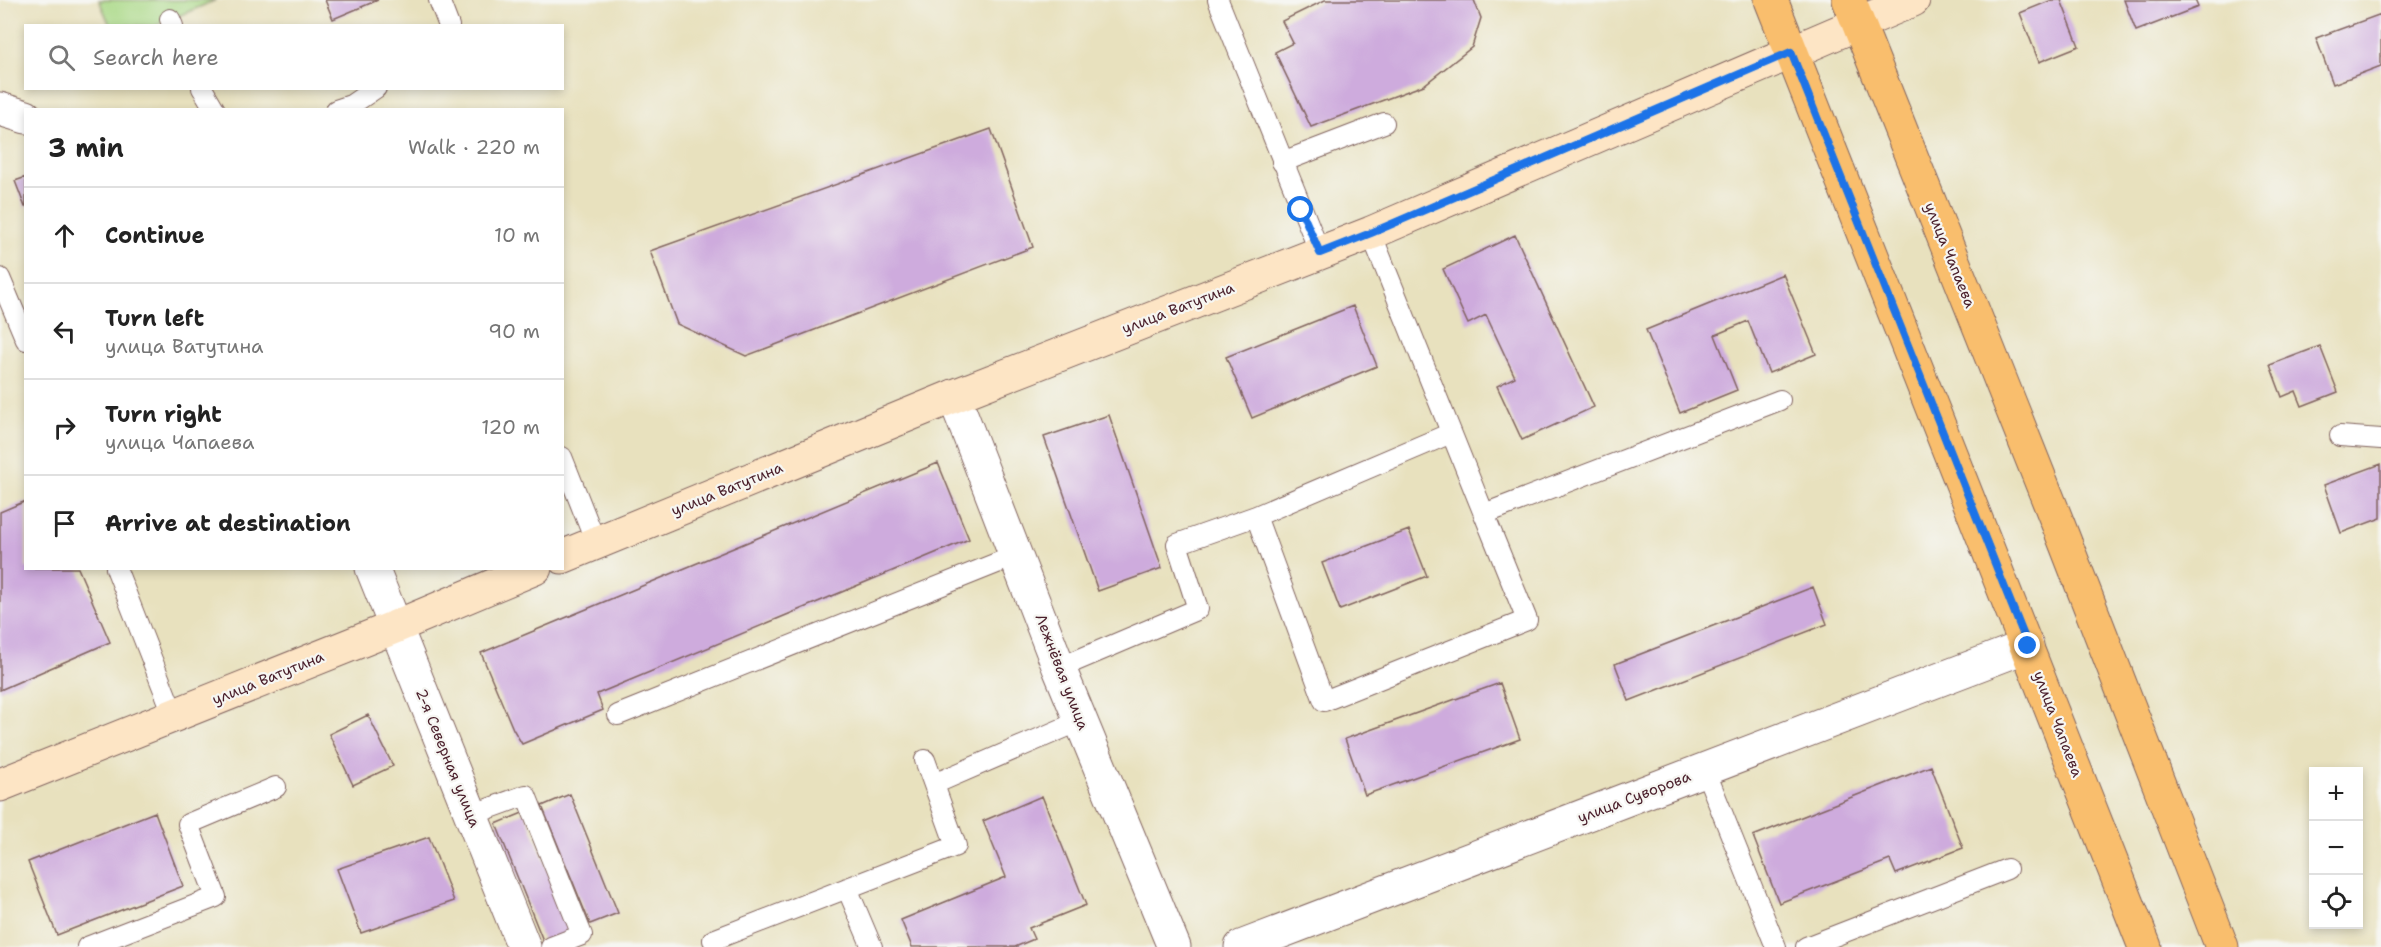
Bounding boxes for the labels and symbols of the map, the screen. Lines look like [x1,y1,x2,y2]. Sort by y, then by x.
route start [1287,196,1313,222]
street label: улица Чапаева [1920,199,1981,311]
street label: улица Ватутина [1119,277,1238,339]
street label: улица Ватутина [668,457,786,521]
street label: Лежнёвая улица [1031,611,1094,733]
route end [2014,632,2040,658]
street label: улица Ватутина [209,646,327,710]
street label: улица Чапаева [2029,668,2088,781]
street label: 2-я Северная улица [411,686,485,831]
street label: улица Суворова [1575,766,1694,828]

